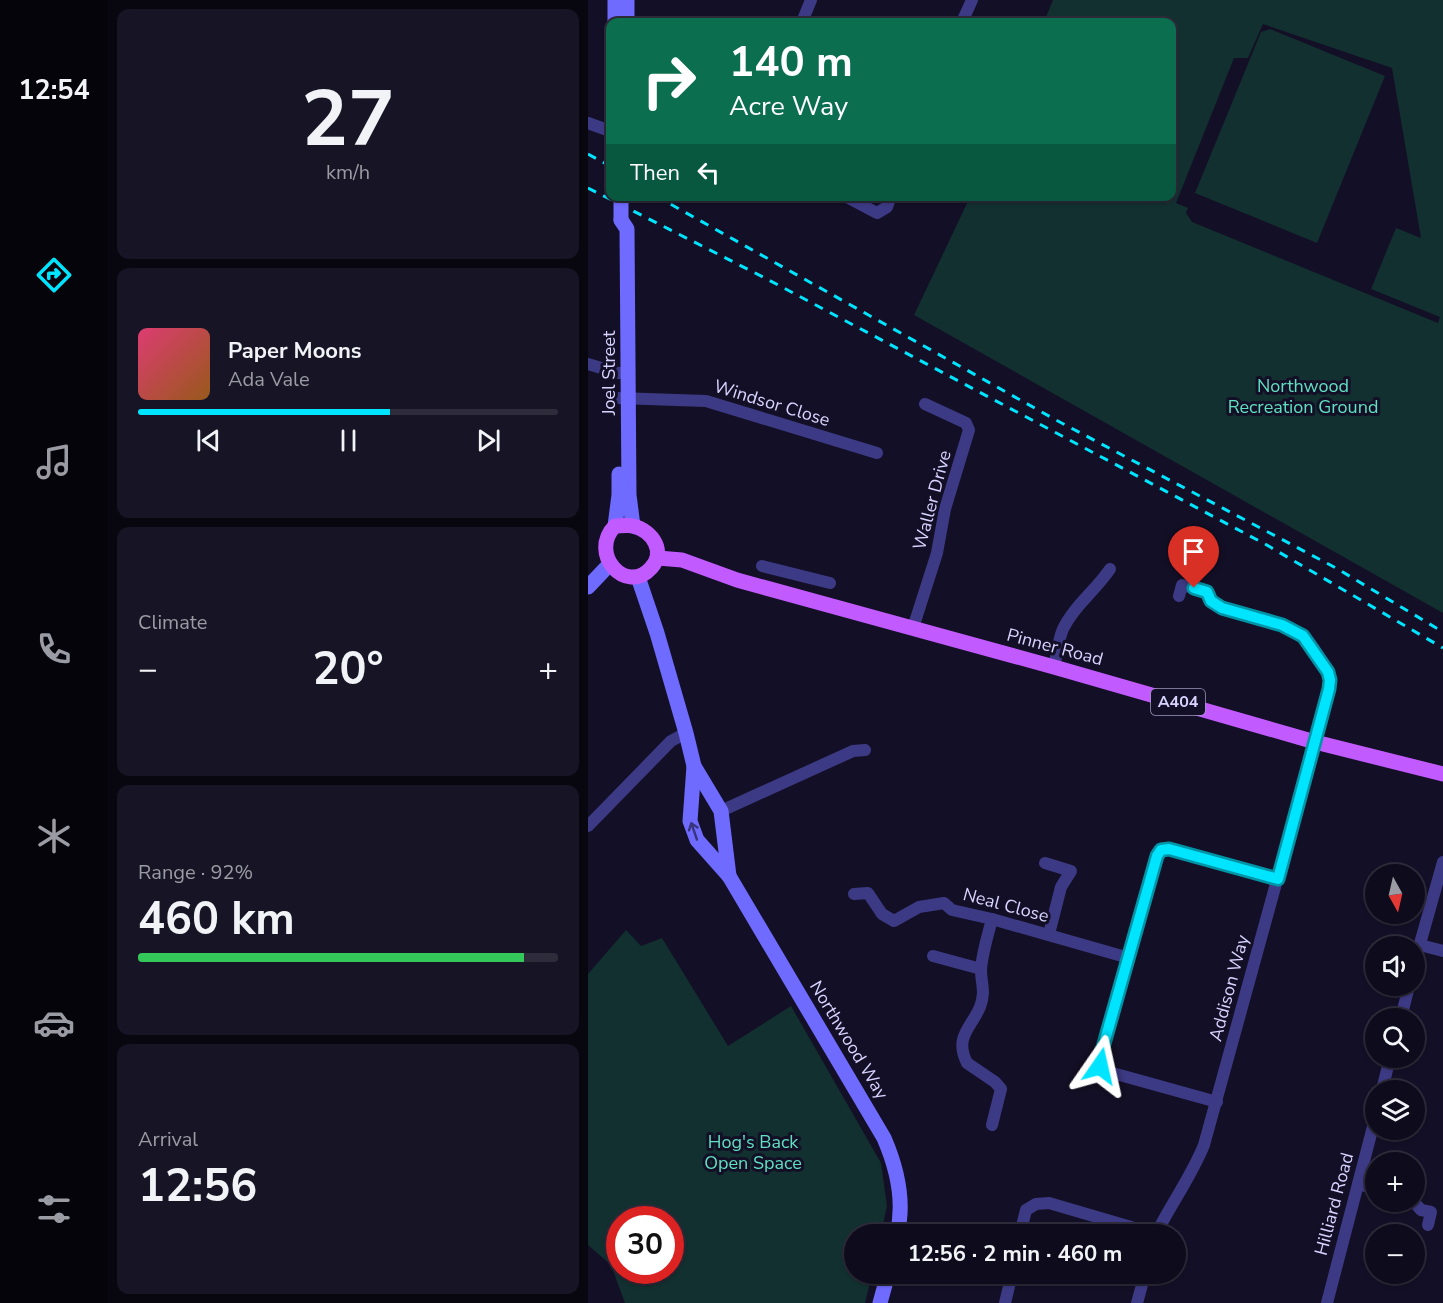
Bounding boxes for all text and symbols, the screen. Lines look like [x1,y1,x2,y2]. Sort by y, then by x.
text: 140 m [729,34,853,91]
icon: right [630,42,708,120]
text: 27 [301,66,395,173]
text: 12:54 [18,72,90,109]
text: Acre Way [729,88,848,125]
icon: left [692,156,725,189]
text: Then [630,158,680,188]
text: km/h [326,159,370,186]
icon: directions [33,254,75,296]
street label: Joel Street [597,330,621,416]
text: Paper Moons [228,336,362,366]
text: Ada Vale [228,366,310,393]
street label: Windsor Close [711,374,833,432]
park label: Northwood Recreation Ground [1228,374,1378,419]
icon: previous [192,424,225,457]
icon: pause [332,424,365,457]
icon: next [472,424,505,457]
icon: music [33,441,75,483]
street label: Waller Drive [907,448,957,552]
pin [1168,526,1219,588]
icon: arrive [1177,535,1210,568]
text: Climate [138,609,207,636]
street label: Pinner Road [1004,623,1106,671]
icon: phone [33,628,75,670]
text: 20° [312,639,384,700]
text: − [138,647,158,692]
text: + [538,647,558,692]
road number: A404 [1151,689,1205,715]
icon: climate [33,815,75,857]
one-way arrow [687,822,698,841]
text: Range · 92% [138,859,253,886]
north arrow [1365,864,1425,924]
map controls [1365,864,1425,1284]
street label: Neal Close [960,882,1052,928]
text: 460 km [138,889,295,950]
street label: Addison Way [1203,931,1255,1044]
button: sound [1365,936,1425,996]
street label: Northwood Way [804,976,894,1104]
icon: car [33,1002,75,1044]
button: search [1365,1008,1425,1068]
position arrow [1068,1034,1132,1098]
button: layers [1365,1080,1425,1140]
text: Arrival [138,1126,198,1153]
park label: Hog's Back Open Space [704,1130,802,1175]
street label: Hilliard Road [1309,1150,1359,1258]
button: + [1365,1152,1425,1212]
text: 12:56 [138,1156,257,1217]
icon: filters [33,1188,75,1230]
speed limit sign: 30 [606,1206,684,1284]
button: − [1365,1224,1425,1284]
text: 12:56 · 2 min · 460 m [908,1239,1122,1269]

